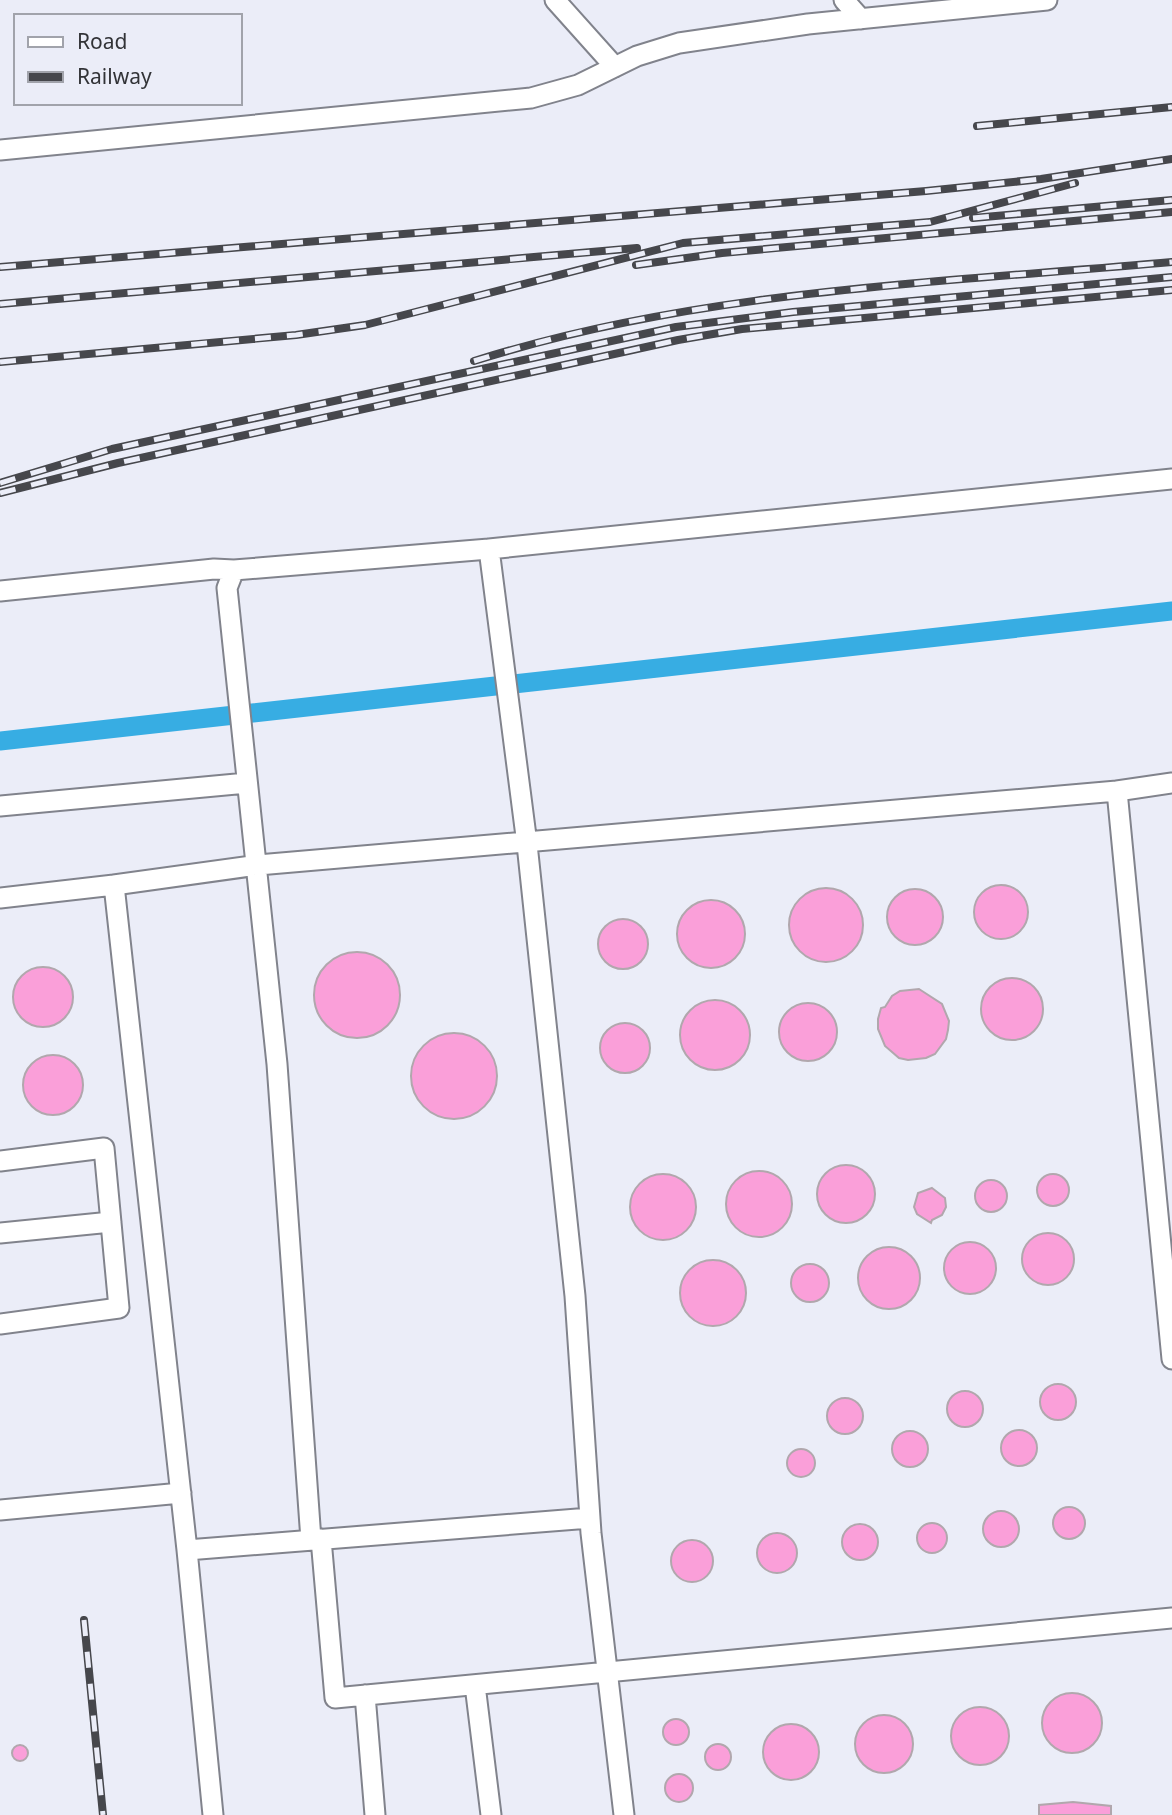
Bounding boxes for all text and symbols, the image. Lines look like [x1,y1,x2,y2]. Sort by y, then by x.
legend [14,14,242,105]
text: Road [77,27,127,55]
text: Railway [77,62,152,90]

